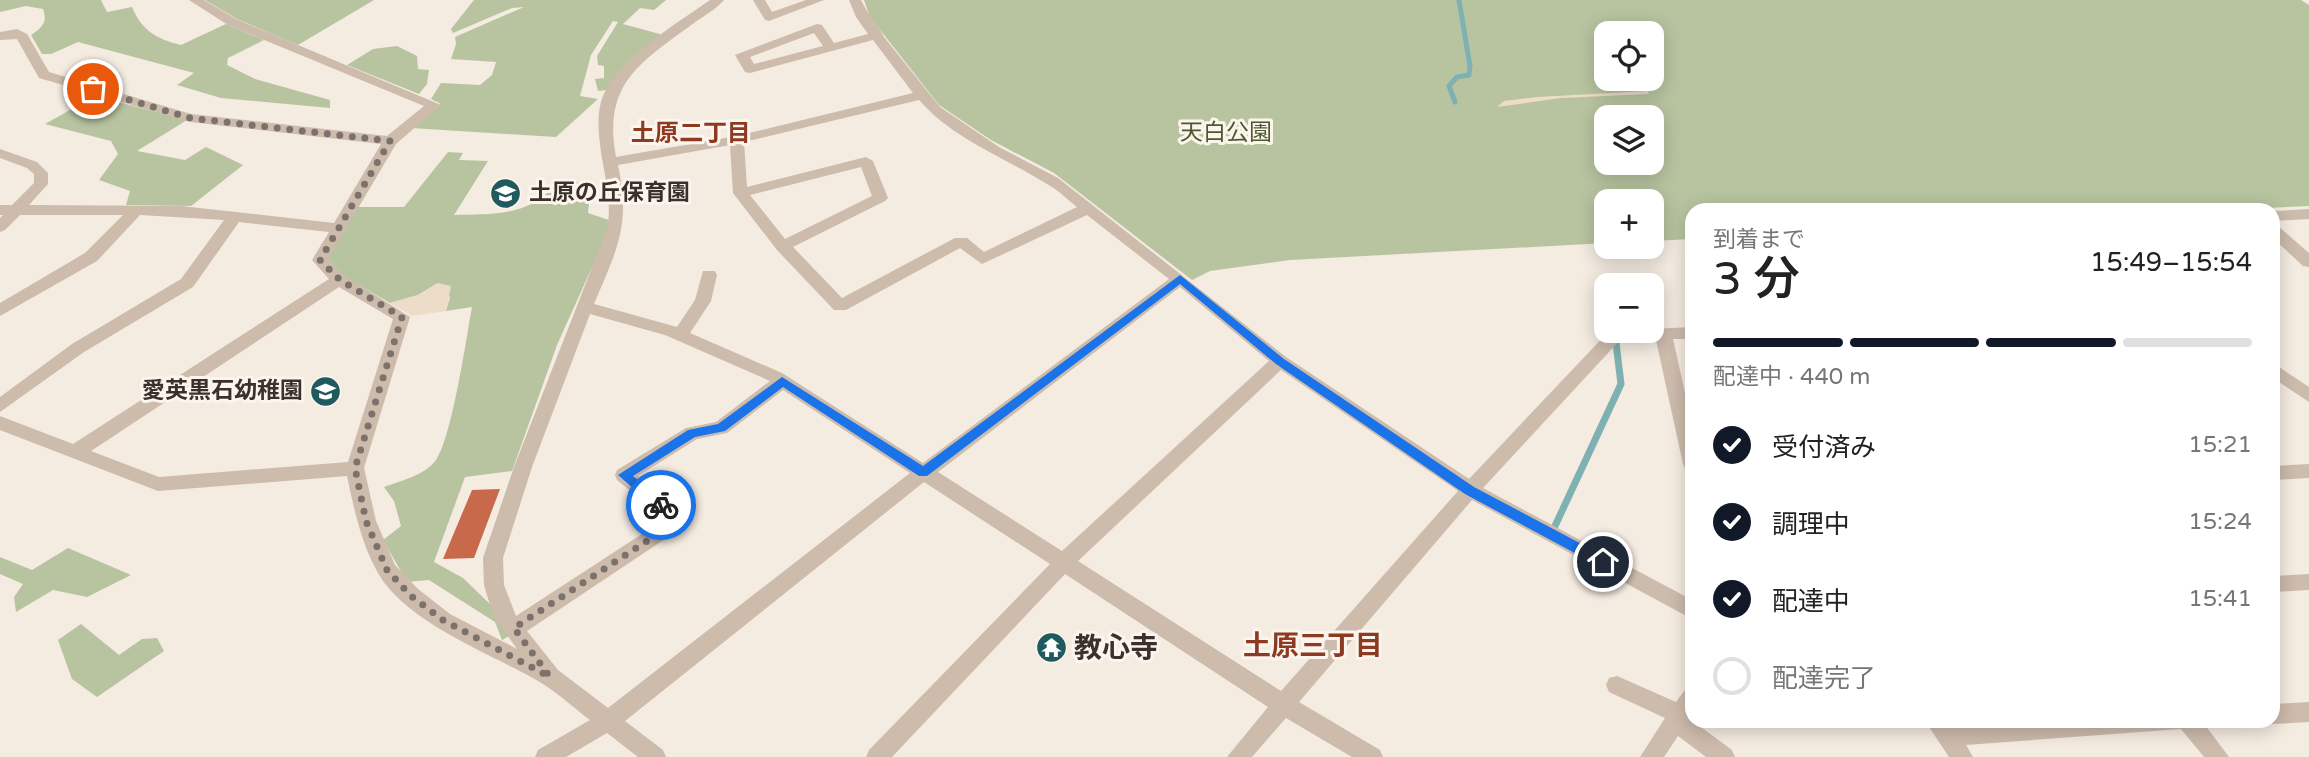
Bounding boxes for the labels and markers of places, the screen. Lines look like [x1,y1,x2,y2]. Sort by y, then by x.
pin [63,59,123,119]
school or university icon: 土原の丘保育園 [489,176,523,210]
place label: 土原の丘保育園 [529,179,690,207]
school or university icon: 愛英黒石幼稚園 [309,374,343,408]
place label: 愛英黒石幼稚園 [142,377,303,405]
pin [1573,532,1633,592]
temple icon: 教心寺 [1034,631,1068,665]
place label: 教心寺 [1074,631,1158,665]

